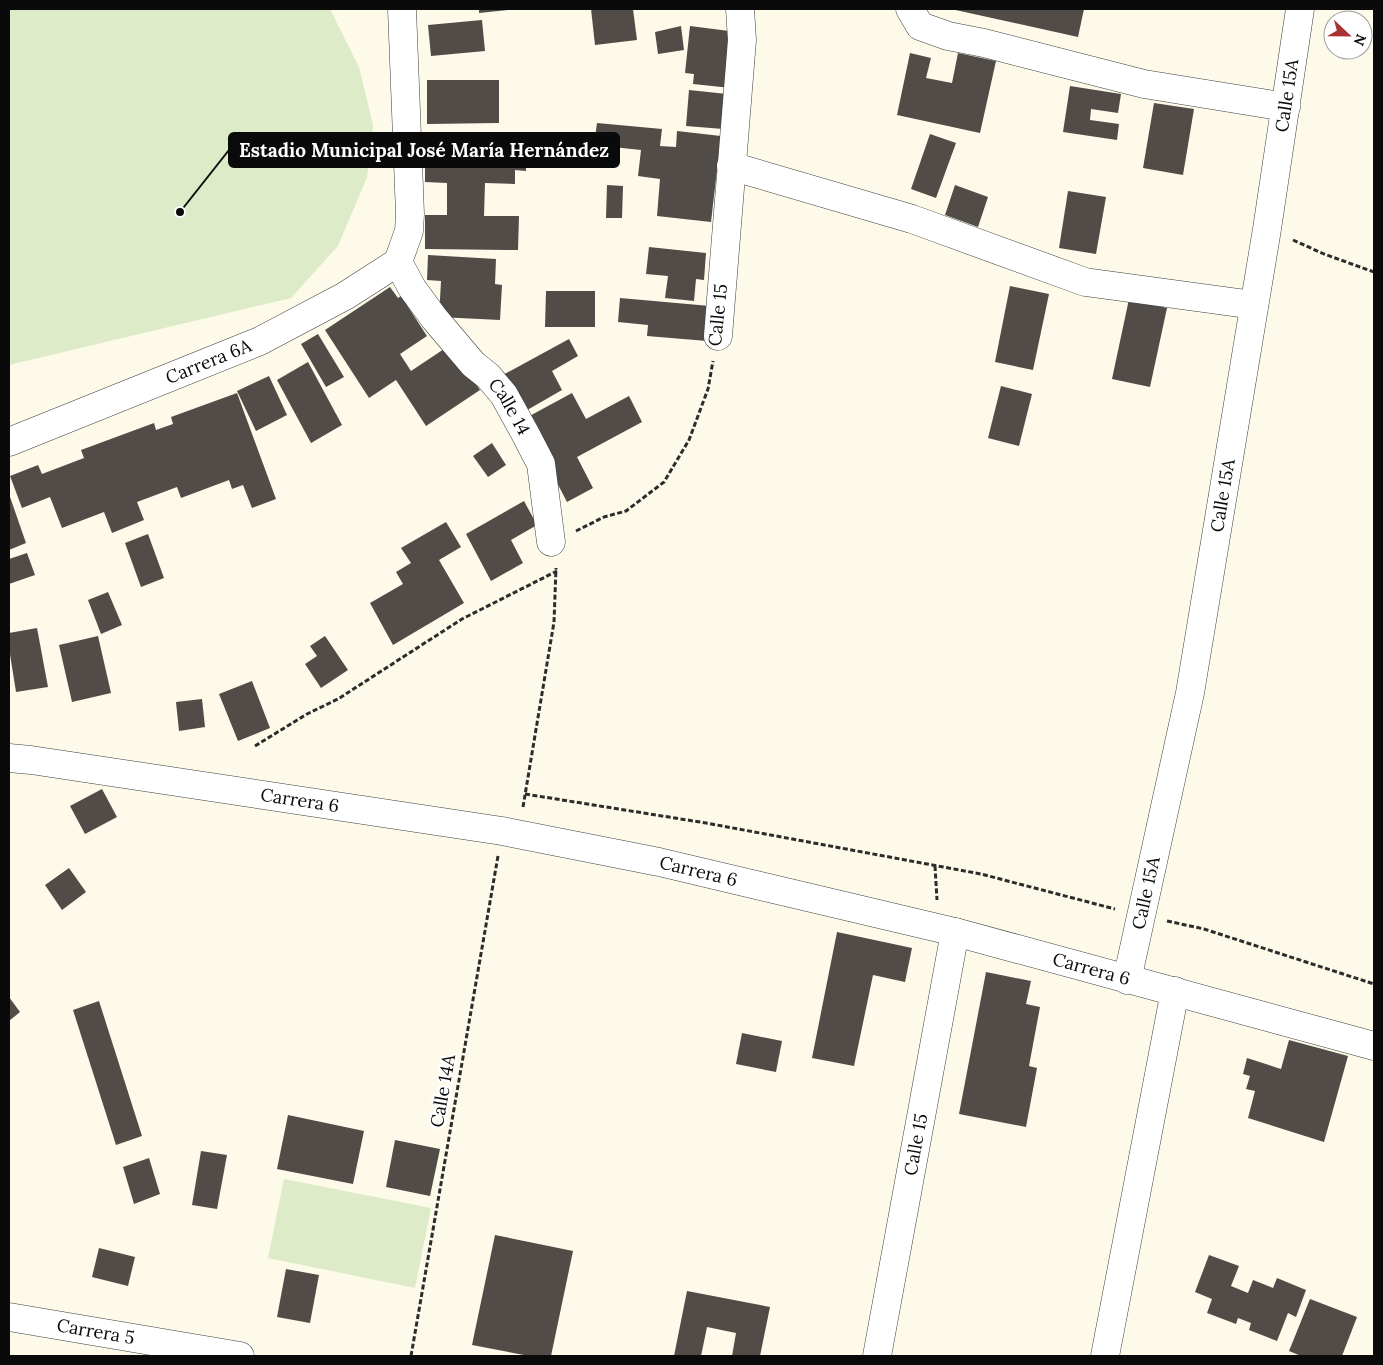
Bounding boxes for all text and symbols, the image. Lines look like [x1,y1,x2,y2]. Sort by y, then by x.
north arrow [1323,10,1373,60]
text: N [1350,31,1370,48]
street label: Calle 15A [1270,57,1303,134]
callout: Estadio Municipal José María Hernández [229,133,619,167]
text: Estadio Municipal José María Hernández [239,138,609,162]
street label: Calle 15 [703,283,732,347]
street label: Carrera 6A [162,333,255,389]
street label: Calle 14 [484,373,536,439]
street label: Calle 15A [1205,456,1240,534]
street label: Carrera 6 [259,783,341,817]
street label: Carrera 6 [657,851,740,891]
street label: Calle 15A [1126,854,1165,931]
street label: Carrera 6 [1050,947,1133,990]
street label: Calle 14A [425,1052,460,1129]
street label: Calle 15 [898,1112,932,1177]
street label: Carrera 5 [55,1313,137,1349]

